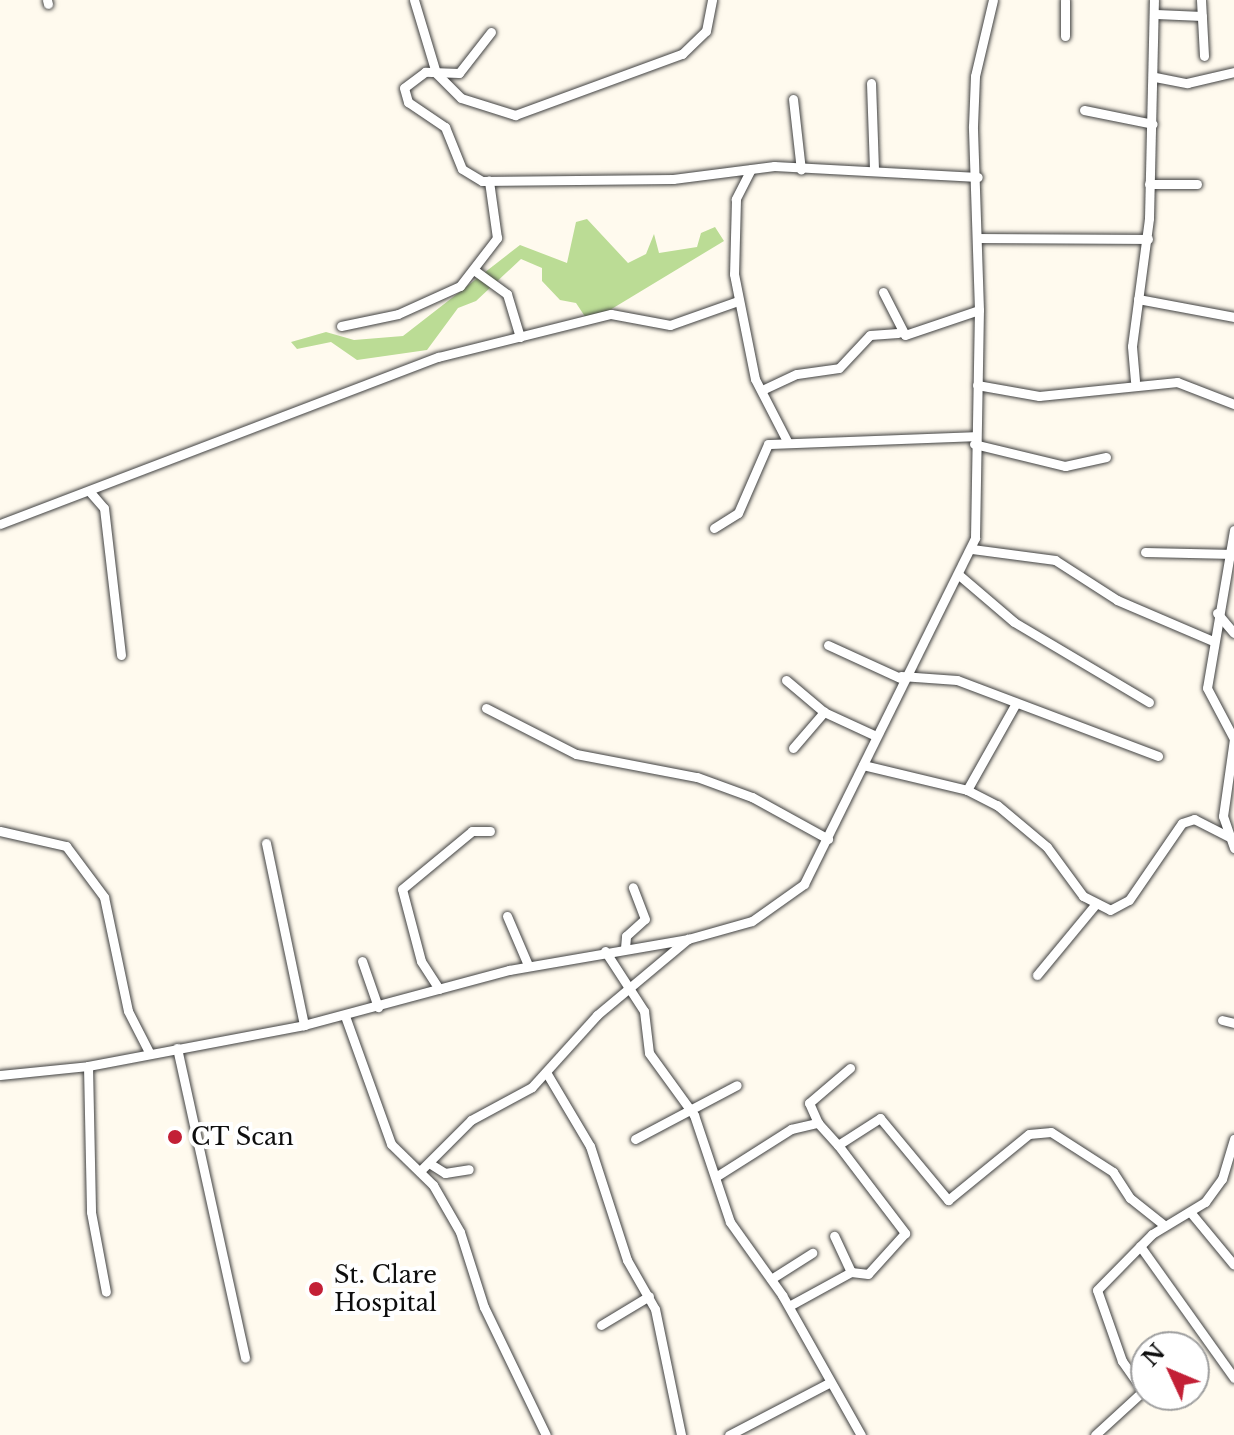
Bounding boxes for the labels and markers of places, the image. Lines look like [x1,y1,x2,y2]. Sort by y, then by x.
place label: CT Scan [191,1123,295,1151]
marker: CT Scan [166,1128,184,1146]
place label: St. Clare Hospital [334,1261,437,1317]
marker: St. Clare Hospital [305,1278,327,1300]

